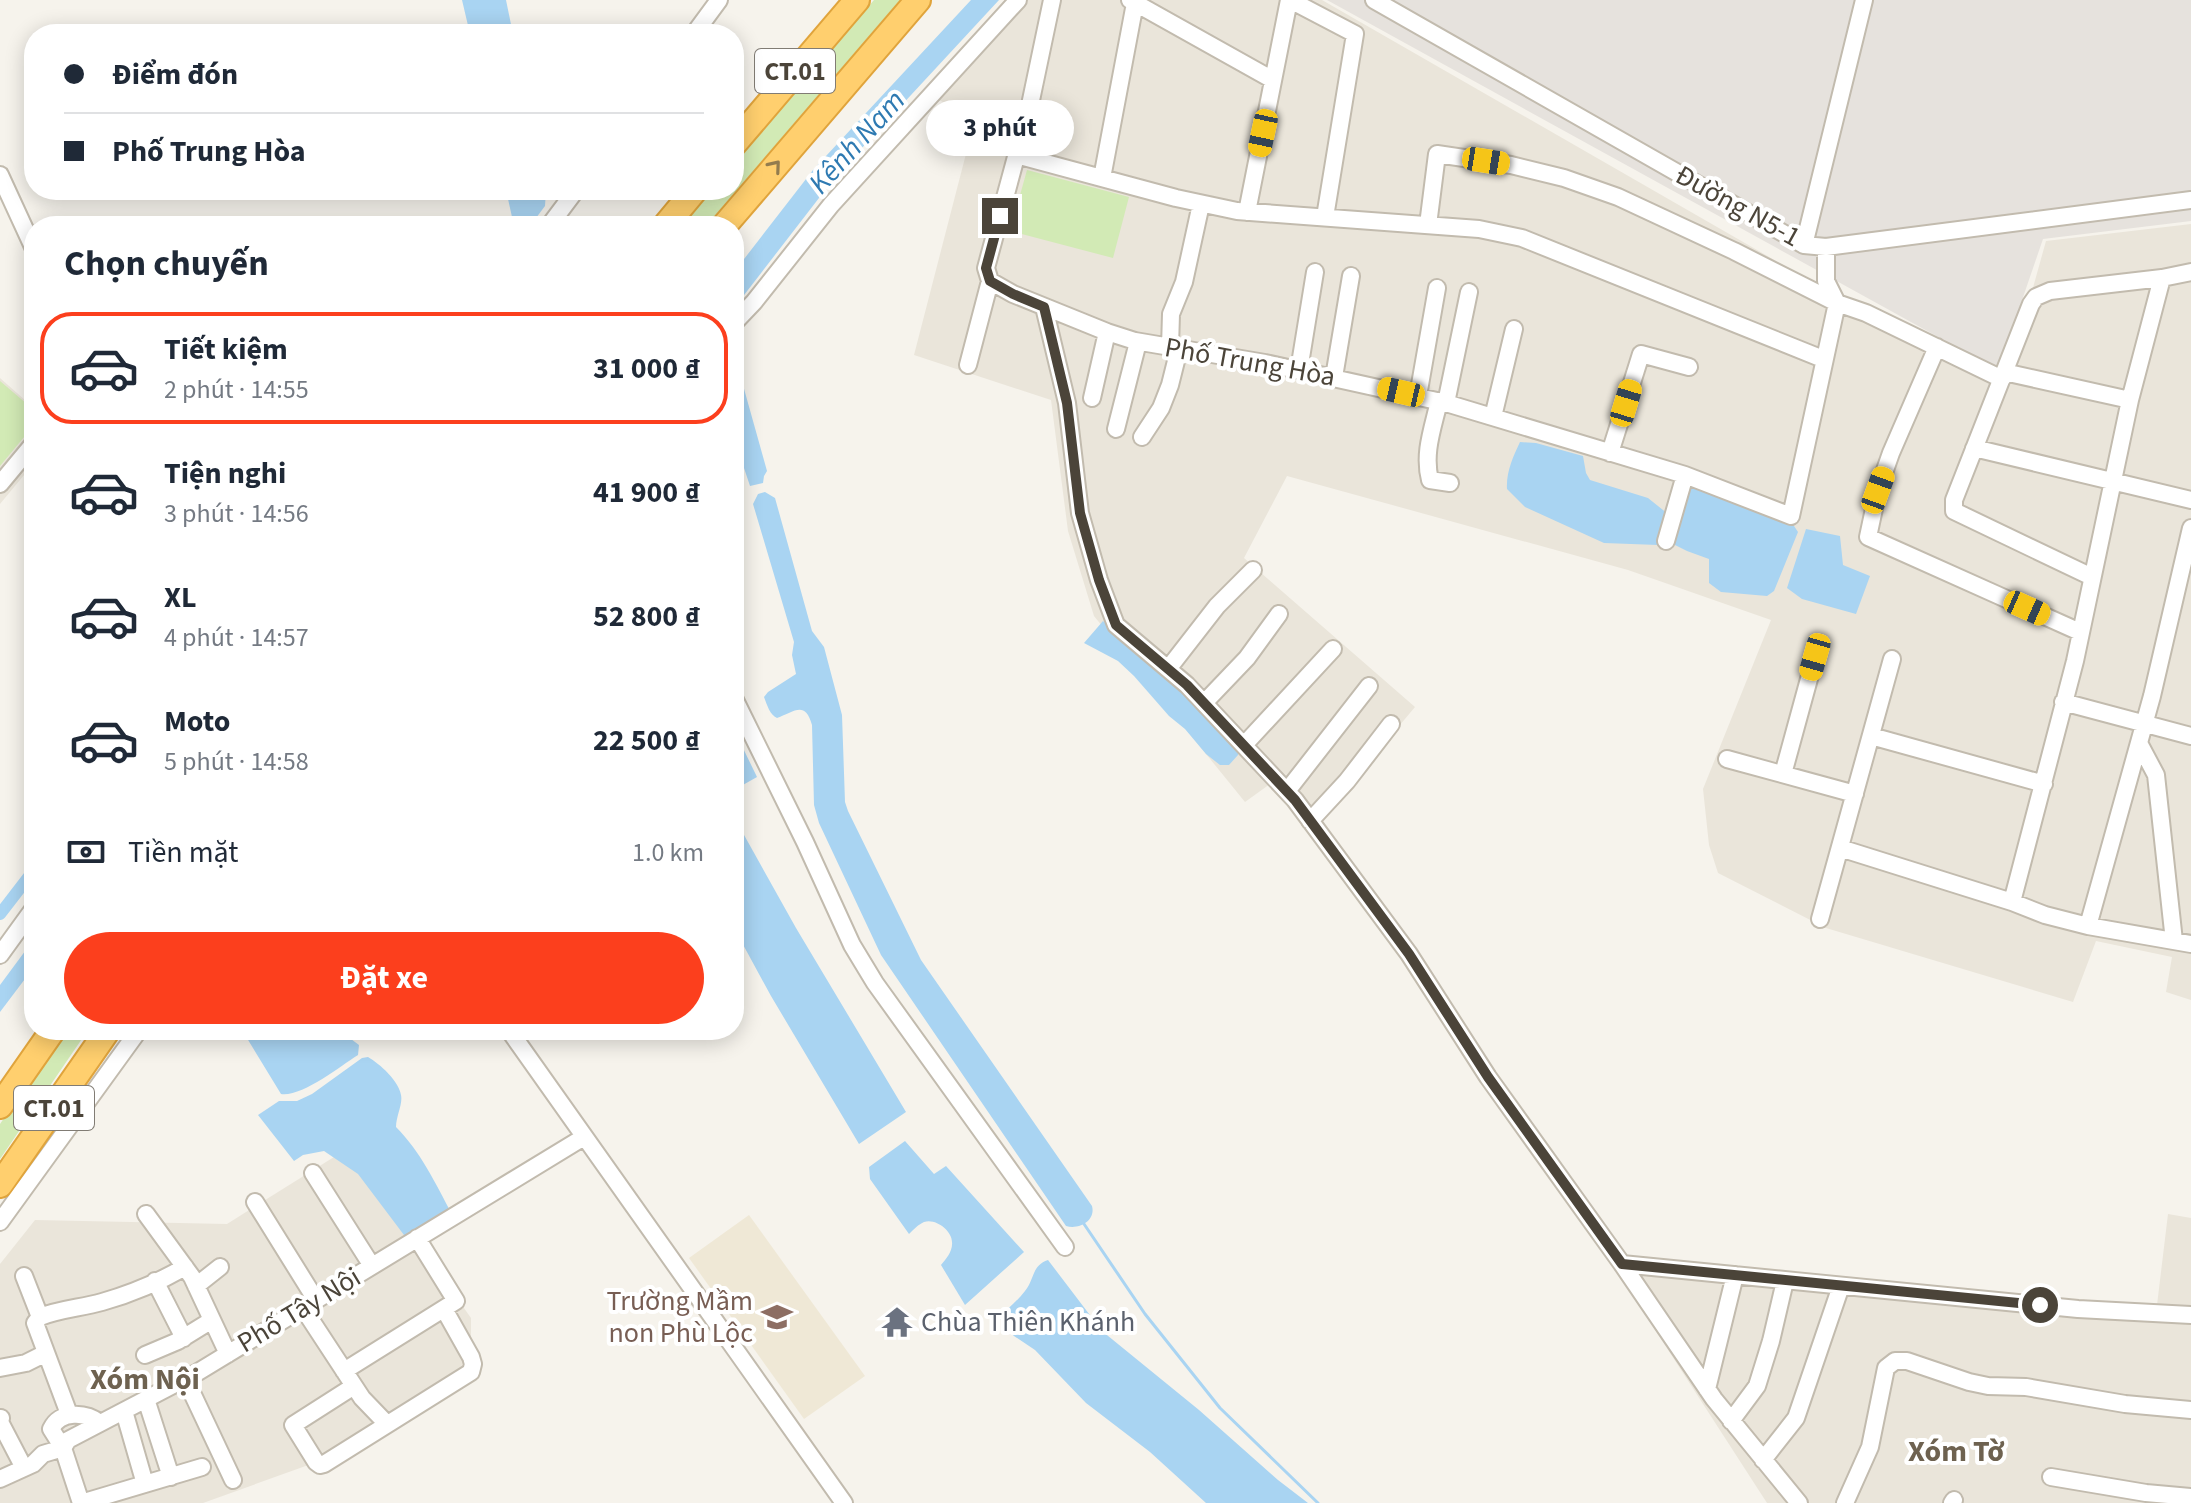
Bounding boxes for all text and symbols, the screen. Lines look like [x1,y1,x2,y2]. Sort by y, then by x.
road number: CT.01 [755,49,835,93]
text: Điểm đón [112,53,238,96]
water label: Kênh Nam [799,80,915,204]
callout: 3 phút [926,100,1074,156]
car [1246,107,1280,159]
text: 3 phút [963,109,1037,146]
text: Phố Trung Hòa [112,130,306,173]
car [1460,145,1512,177]
street label: Đường N5-1 [1668,155,1808,257]
one-way arrow [765,161,779,176]
route end [982,198,1018,234]
text: Chọn chuyến [64,238,269,289]
street label: Phố Trung Hòa [1161,327,1339,397]
text: Tiết kiệm [164,328,288,371]
icon: car [68,332,140,404]
text: 31 000 ₫ [593,347,700,390]
text: 2 phút · 14:55 [164,371,309,408]
car [1375,375,1427,409]
car [1608,377,1644,429]
text: Tiện nghi [164,452,286,495]
icon: car [68,456,140,528]
car [1859,463,1897,517]
text: 41 900 ₫ [593,471,700,514]
text: 3 phút · 14:56 [164,495,309,532]
text: XL [164,576,197,619]
icon: car [68,580,140,652]
car [2000,587,2054,629]
text: 52 800 ₫ [593,595,700,638]
text: 4 phút · 14:57 [164,619,309,656]
car [1797,631,1833,683]
text: Moto [164,700,230,743]
icon: car [68,704,140,776]
text: 22 500 ₫ [593,719,700,762]
text: 5 phút · 14:58 [164,743,309,780]
icon: cash [64,830,108,874]
text: Tiền mặt [128,831,238,874]
text: 1.0 km [632,834,704,871]
button: Đặt xe [64,932,704,1024]
road number: CT.01 [14,1086,94,1130]
street label: Phố Tây Nội [230,1257,368,1363]
place label: Trường Mầm non Phù Lộc [606,1281,753,1353]
route start [2022,1287,2058,1323]
school or university icon: Trường Mầm non Phù Lộc [760,1300,794,1334]
place label: Chùa Thiên Khánh [921,1302,1135,1342]
temple icon: Chùa Thiên Khánh [880,1305,914,1339]
district label: Xóm Nội [90,1358,200,1401]
district label: Xóm Tờ [1908,1430,2004,1473]

